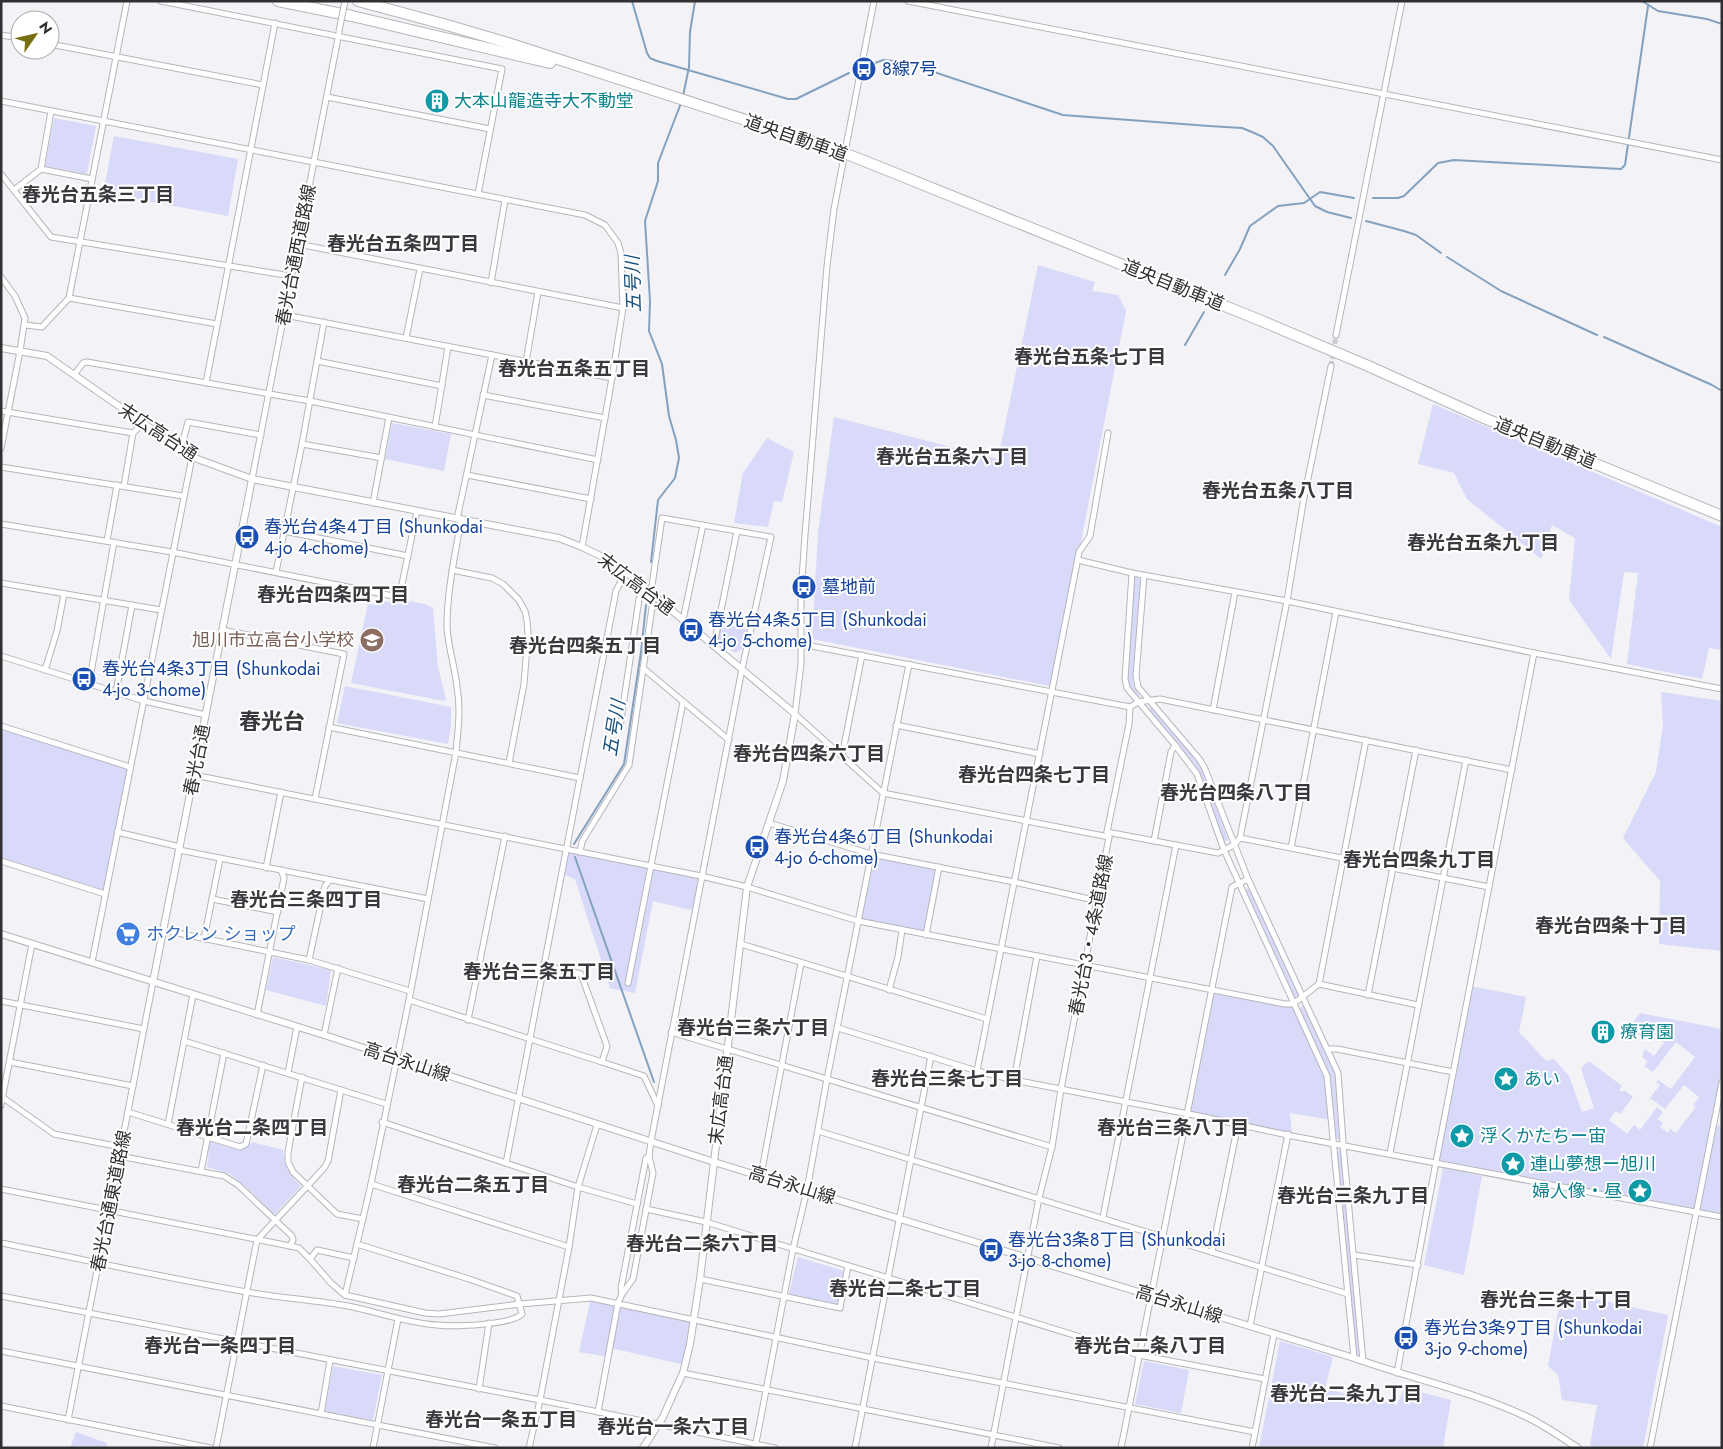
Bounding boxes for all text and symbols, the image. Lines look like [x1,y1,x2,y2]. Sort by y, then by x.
north arrow [10,10,60,60]
text: N [34,18,57,38]
bus stop icon: 8線7号 [851,56,877,82]
place label: 8線7号 [882,56,937,82]
building icon: 大本山龍造寺大不動堂 [424,88,450,114]
place label: 大本山龍造寺大不動堂 [454,88,634,114]
street label: 道央自動車道 [741,108,851,168]
district label: 春光台五条三丁目 [22,181,174,208]
street label: 春光台通西道路線 [270,182,322,328]
district label: 春光台五条四丁目 [327,230,479,257]
water label: 五号川 [618,253,647,313]
street label: 道央自動車道 [1118,253,1228,317]
district label: 春光台五条七丁目 [1014,343,1166,370]
district label: 春光台五条五丁目 [498,355,650,382]
street label: 末広高台通 [113,397,203,467]
street label: 道央自動車道 [1490,411,1600,475]
district label: 春光台五条六丁目 [876,443,1028,470]
district label: 春光台五条八丁目 [1202,477,1354,504]
place label: 春光台4条4丁目 (Shunkodai 4-jo 4-chome) [264,514,483,561]
bus stop icon: 春光台4条4丁目 (Shunkodai 4-jo 4-chome) [234,524,260,550]
district label: 春光台五条九丁目 [1407,529,1559,556]
street label: 末広高台通 [592,547,680,621]
bus stop icon: 墓地前 [791,574,817,600]
place label: 墓地前 [822,574,876,600]
district label: 春光台四条四丁目 [257,581,409,608]
place label: 春光台4条5丁目 (Shunkodai 4-jo 5-chome) [708,607,927,654]
bus stop icon: 春光台4条5丁目 (Shunkodai 4-jo 5-chome) [678,617,704,643]
place label: 旭川市立高台小学校 [192,627,354,653]
school or university icon: 旭川市立高台小学校 [359,627,385,653]
district label: 春光台四条五丁目 [509,632,661,659]
place label: 春光台4条3丁目 (Shunkodai 4-jo 3-chome) [102,656,321,703]
bus stop icon: 春光台4条3丁目 (Shunkodai 4-jo 3-chome) [71,666,97,692]
water label: 五号川 [596,696,632,758]
district label: 春光台 [239,705,305,737]
street label: 春光台通 [177,722,217,798]
district label: 春光台四条六丁目 [733,740,885,767]
district label: 春光台四条七丁目 [958,761,1110,788]
district label: 春光台四条八丁目 [1160,779,1312,806]
place label: 春光台4条6丁目 (Shunkodai 4-jo 6-chome) [774,824,993,871]
bus stop icon: 春光台4条6丁目 (Shunkodai 4-jo 6-chome) [744,834,770,860]
district label: 春光台四条九丁目 [1343,846,1495,873]
street label: 春光台3・4条道路線 [1063,852,1119,1018]
district label: 春光台三条四丁目 [230,886,382,913]
district label: 春光台四条十丁目 [1535,912,1687,939]
supermarket icon: ホクレン ショップ [115,921,141,947]
place label: ホクレン ショップ [146,921,295,947]
district label: 春光台三条五丁目 [463,958,615,985]
district label: 春光台三条六丁目 [677,1014,829,1041]
building icon: 療育園 [1590,1019,1616,1045]
place label: 療育園 [1620,1019,1674,1045]
street label: 高台永山線 [360,1036,454,1088]
street label: 末広高台通 [703,1054,739,1146]
district label: 春光台三条七丁目 [871,1065,1023,1092]
place icon: あい [1493,1066,1519,1092]
place label: あい [1524,1066,1560,1092]
district label: 春光台二条四丁目 [176,1114,328,1141]
district label: 春光台三条八丁目 [1097,1114,1249,1141]
place icon: 浮くかたちー宙 [1449,1123,1475,1149]
place label: 浮くかたちー宙 [1480,1123,1606,1149]
street label: 春光台通東道路線 [85,1128,137,1274]
place icon: 連山夢想ー旭川 [1500,1151,1526,1177]
place label: 連山夢想ー旭川 [1530,1151,1656,1177]
street label: 高台永山線 [745,1159,839,1211]
district label: 春光台二条五丁目 [397,1171,549,1198]
place label: 婦人像・昼 [1532,1178,1622,1204]
place icon: 婦人像・昼 [1627,1178,1653,1204]
district label: 春光台三条九丁目 [1277,1182,1429,1209]
place label: 春光台3条8丁目 (Shunkodai 3-jo 8-chome) [1008,1227,1226,1274]
district label: 春光台二条六丁目 [626,1230,778,1257]
bus stop icon: 春光台3条8丁目 (Shunkodai 3-jo 8-chome) [978,1237,1004,1263]
district label: 春光台二条七丁目 [829,1275,981,1302]
street label: 高台永山線 [1132,1278,1226,1330]
district label: 春光台三条十丁目 [1480,1286,1632,1313]
place label: 春光台3条9丁目 (Shunkodai 3-jo 9-chome) [1424,1315,1642,1362]
bus stop icon: 春光台3条9丁目 (Shunkodai 3-jo 9-chome) [1393,1325,1419,1351]
district label: 春光台一条四丁目 [144,1332,296,1359]
district label: 春光台二条八丁目 [1074,1332,1226,1359]
district label: 春光台二条九丁目 [1270,1380,1422,1407]
district label: 春光台一条五丁目 [425,1406,577,1433]
district label: 春光台一条六丁目 [597,1413,749,1440]

